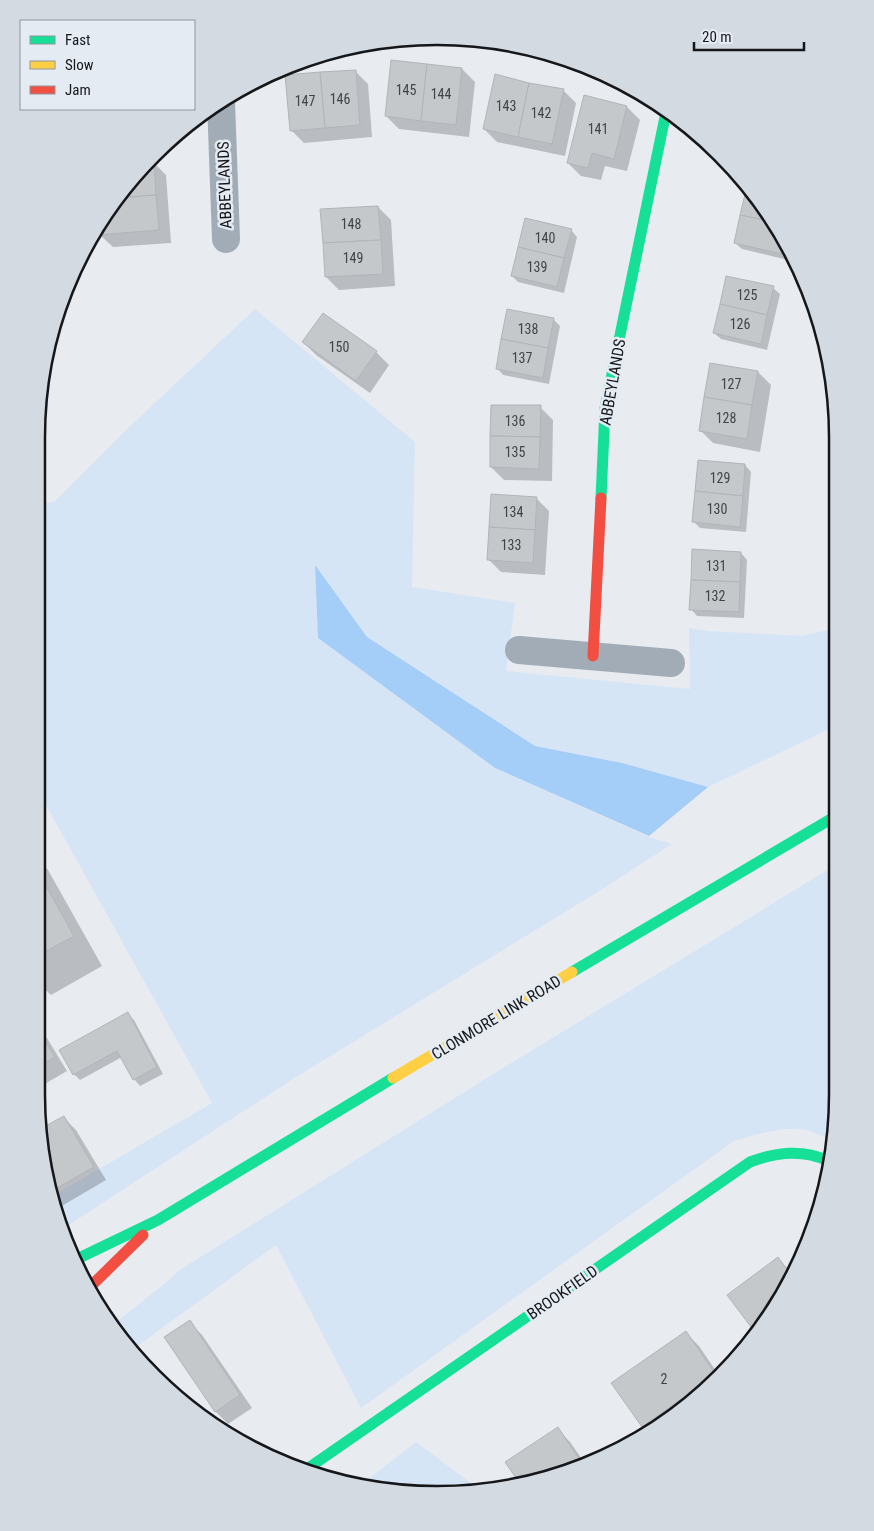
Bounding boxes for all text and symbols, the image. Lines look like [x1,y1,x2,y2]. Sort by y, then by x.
legend [20,20,195,110]
scale bar [694,20,804,52]
text: 20 m [702,28,732,46]
text: Fast [65,31,90,49]
text: Slow [65,56,94,74]
text: Jam [65,81,91,99]
house number: 145 [396,82,416,98]
house number: 144 [431,86,451,102]
house number: 146 [330,91,350,107]
house number: 147 [295,93,315,109]
house number: 143 [496,98,516,114]
house number: 142 [531,105,551,121]
house number: 141 [588,121,608,137]
street label: ABBEYLANDS [213,141,236,229]
house number: 148 [341,216,361,232]
house number: 140 [535,230,555,246]
house number: 149 [343,250,363,266]
house number: 139 [527,259,547,275]
house number: 125 [737,287,757,303]
house number: 126 [730,316,750,332]
house number: 138 [518,321,538,337]
street label: ABBEYLANDS [596,337,629,427]
house number: 150 [329,339,349,355]
house number: 137 [512,350,532,366]
house number: 127 [721,376,741,392]
house number: 128 [716,410,736,426]
house number: 136 [505,413,525,429]
house number: 135 [505,444,525,460]
house number: 129 [710,470,730,486]
house number: 130 [707,501,727,517]
house number: 134 [503,504,523,520]
house number: 133 [501,537,521,553]
house number: 131 [706,558,726,574]
house number: 132 [705,588,725,604]
street label: CLONMORE LINK ROAD [428,971,564,1064]
street label: BROOKFIELD [523,1261,601,1324]
house number: 2 [661,1371,668,1387]

